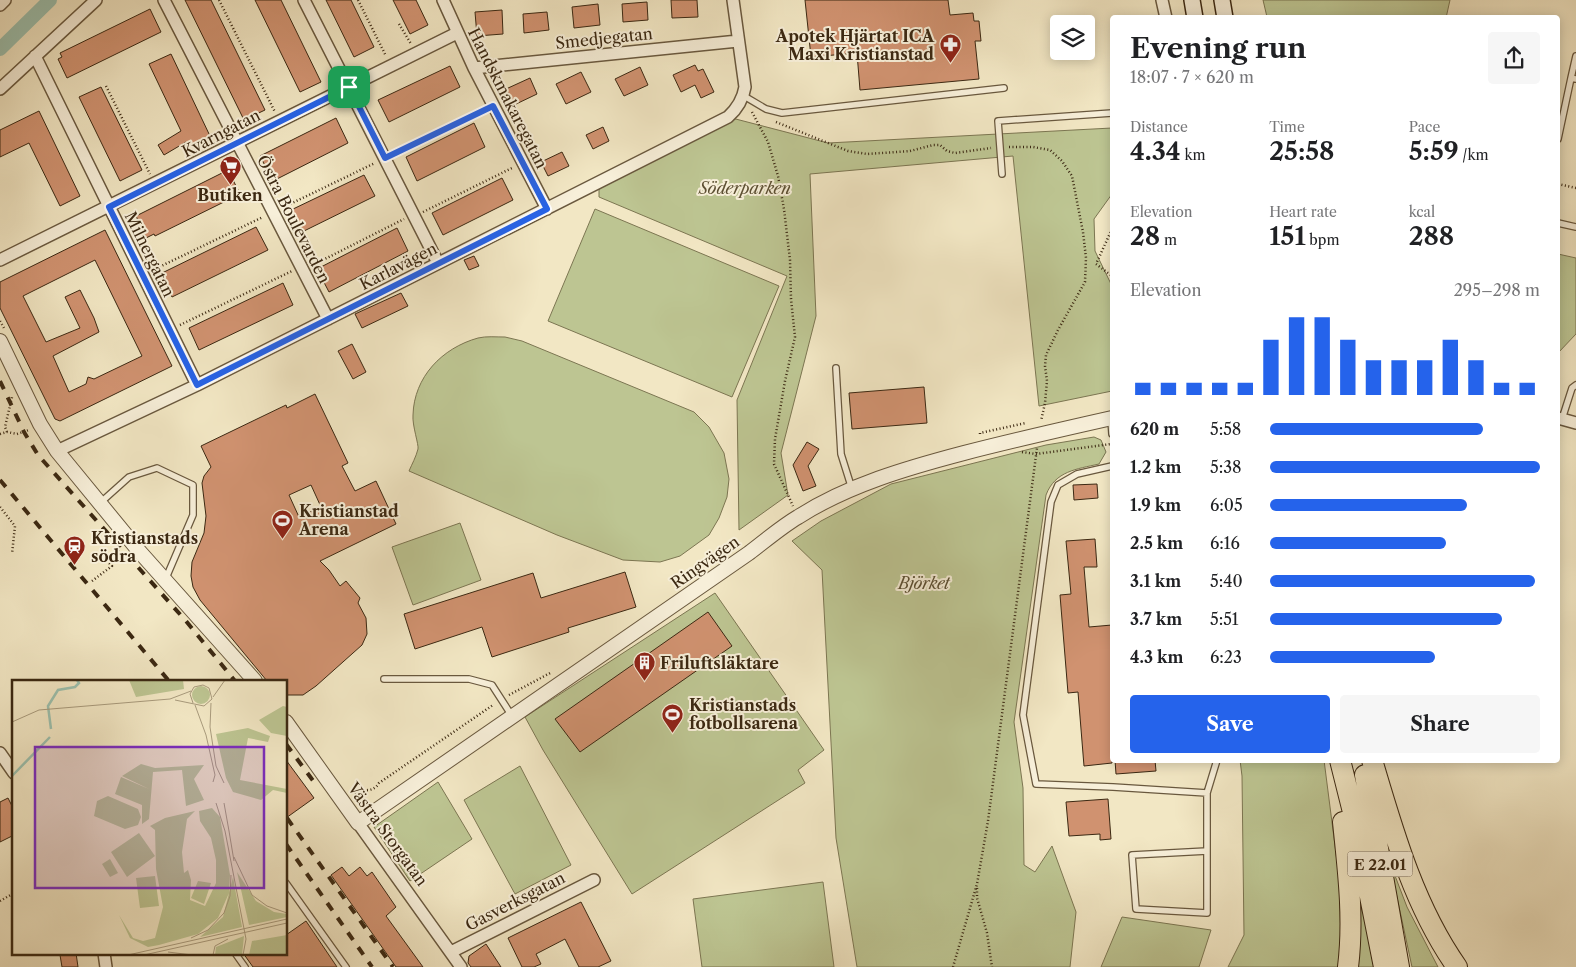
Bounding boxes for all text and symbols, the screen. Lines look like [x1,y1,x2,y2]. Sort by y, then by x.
map controls [1050,15,1095,60]
button: layers [1050,15,1095,60]
street label: Smedjegatan [554,23,654,53]
street label: Handskmakaregatan [464,24,552,172]
place label: Apotek Hjärtat ICA Maxi Kristianstad [775,26,935,64]
text: Evening run [1130,31,1306,65]
button: share [1488,32,1540,84]
pharmacy icon: Apotek Hjärtat ICA Maxi Kristianstad [938,33,962,64]
pin [328,66,370,108]
text: 18:07 · 7 × 620 m [1130,67,1254,87]
icon: arrive [335,73,363,101]
street label: Kvarngatan [178,105,264,161]
text: Distance [1130,118,1188,136]
text: Time [1269,118,1305,136]
text: Pace [1409,118,1440,136]
text: 4.34 [1130,136,1181,167]
text: 25:58 [1269,136,1335,167]
text: 5:59 [1409,136,1459,167]
text: km [1181,146,1206,164]
text: /km [1459,146,1489,164]
street label: Östra Boulevarden [253,152,335,286]
supermarket icon: Butiken [218,154,242,185]
park label: Söderparken [698,178,791,198]
place label: Butiken [197,185,263,205]
text: Elevation [1130,203,1193,221]
text: Heart rate [1269,203,1337,221]
text: kcal [1409,203,1435,221]
street label: Milnergatan [121,208,179,300]
text: 28 [1130,221,1160,252]
text: 151 [1269,221,1306,252]
text: 288 [1409,221,1454,252]
text: m [1160,231,1177,249]
text: bpm [1306,231,1340,249]
street label: Karlavägen [356,238,440,294]
text: Elevation [1130,280,1201,300]
text: 295–298 m [1454,280,1540,300]
text: 620 m [1130,419,1179,439]
text: 5:58 [1210,419,1241,439]
text: 1.2 km [1130,457,1182,477]
text: 5:38 [1210,457,1241,477]
text: 1.9 km [1130,495,1181,515]
text: 6:05 [1210,495,1243,515]
place label: Kristianstad Arena [298,501,399,539]
sports icon: Kristianstad Arena [271,508,295,539]
place label: Kristianstads södra [91,528,198,566]
street label: Ringvägen [667,531,743,593]
text: 2.5 km [1130,533,1183,553]
text: 6:16 [1210,533,1240,553]
station icon: Kristianstads södra [63,535,87,566]
text: 3.1 km [1130,571,1181,591]
text: 5:40 [1210,571,1243,591]
park label: Björket [896,573,951,593]
text: 3.7 km [1130,609,1182,629]
text: 5:51 [1210,609,1239,629]
text: 4.3 km [1130,647,1183,667]
text: 6:23 [1210,647,1242,667]
building icon: Friluftsläktare [632,651,656,682]
place label: Friluftsläktare [660,653,779,673]
inset map [12,680,288,954]
place label: Kristianstads fotbollsarena [689,695,799,733]
button: Save [1130,695,1330,753]
button: Share [1340,695,1540,753]
sports icon: Kristianstads fotbollsarena [661,702,685,733]
street label: Västra Storgatan [343,777,432,890]
road number: E 22.01 [1348,852,1412,876]
street label: Gasverksgatan [462,867,568,935]

